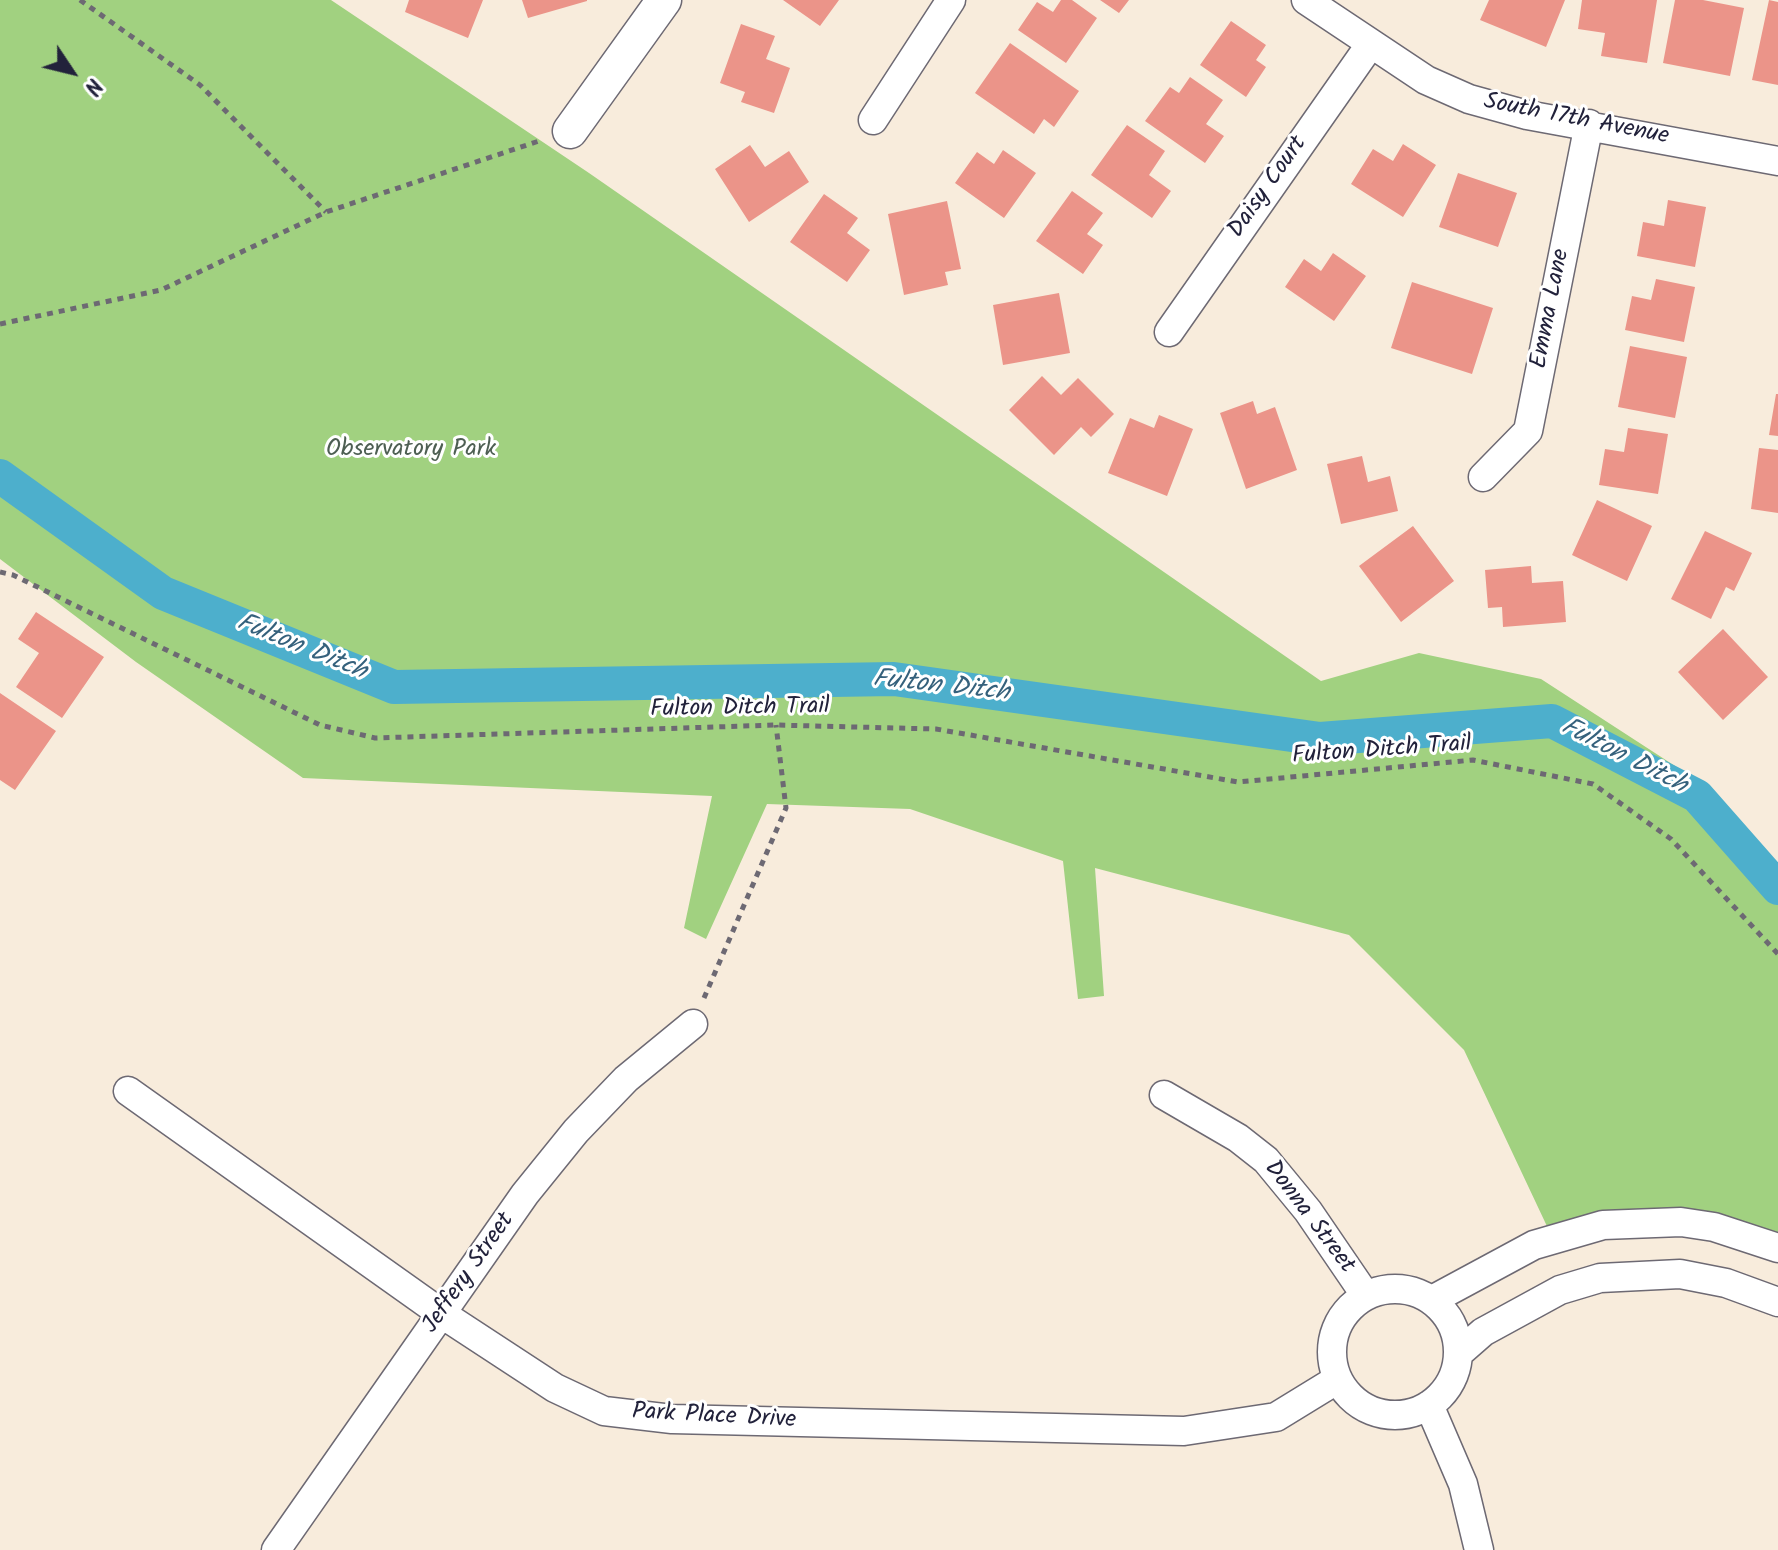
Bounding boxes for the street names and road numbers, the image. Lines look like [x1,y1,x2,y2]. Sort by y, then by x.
street label: South 17th Avenue [1481,89,1671,153]
street label: Daisy Court [1223,132,1315,244]
street label: Emma Lane [1526,247,1578,371]
street label: Fulton Ditch Trail [650,694,830,726]
street label: Fulton Ditch Trail [1291,731,1473,773]
street label: Donna Street [1256,1156,1360,1280]
street label: Jeffery Street [418,1208,522,1340]
street label: Park Place Drive [631,1399,797,1437]

